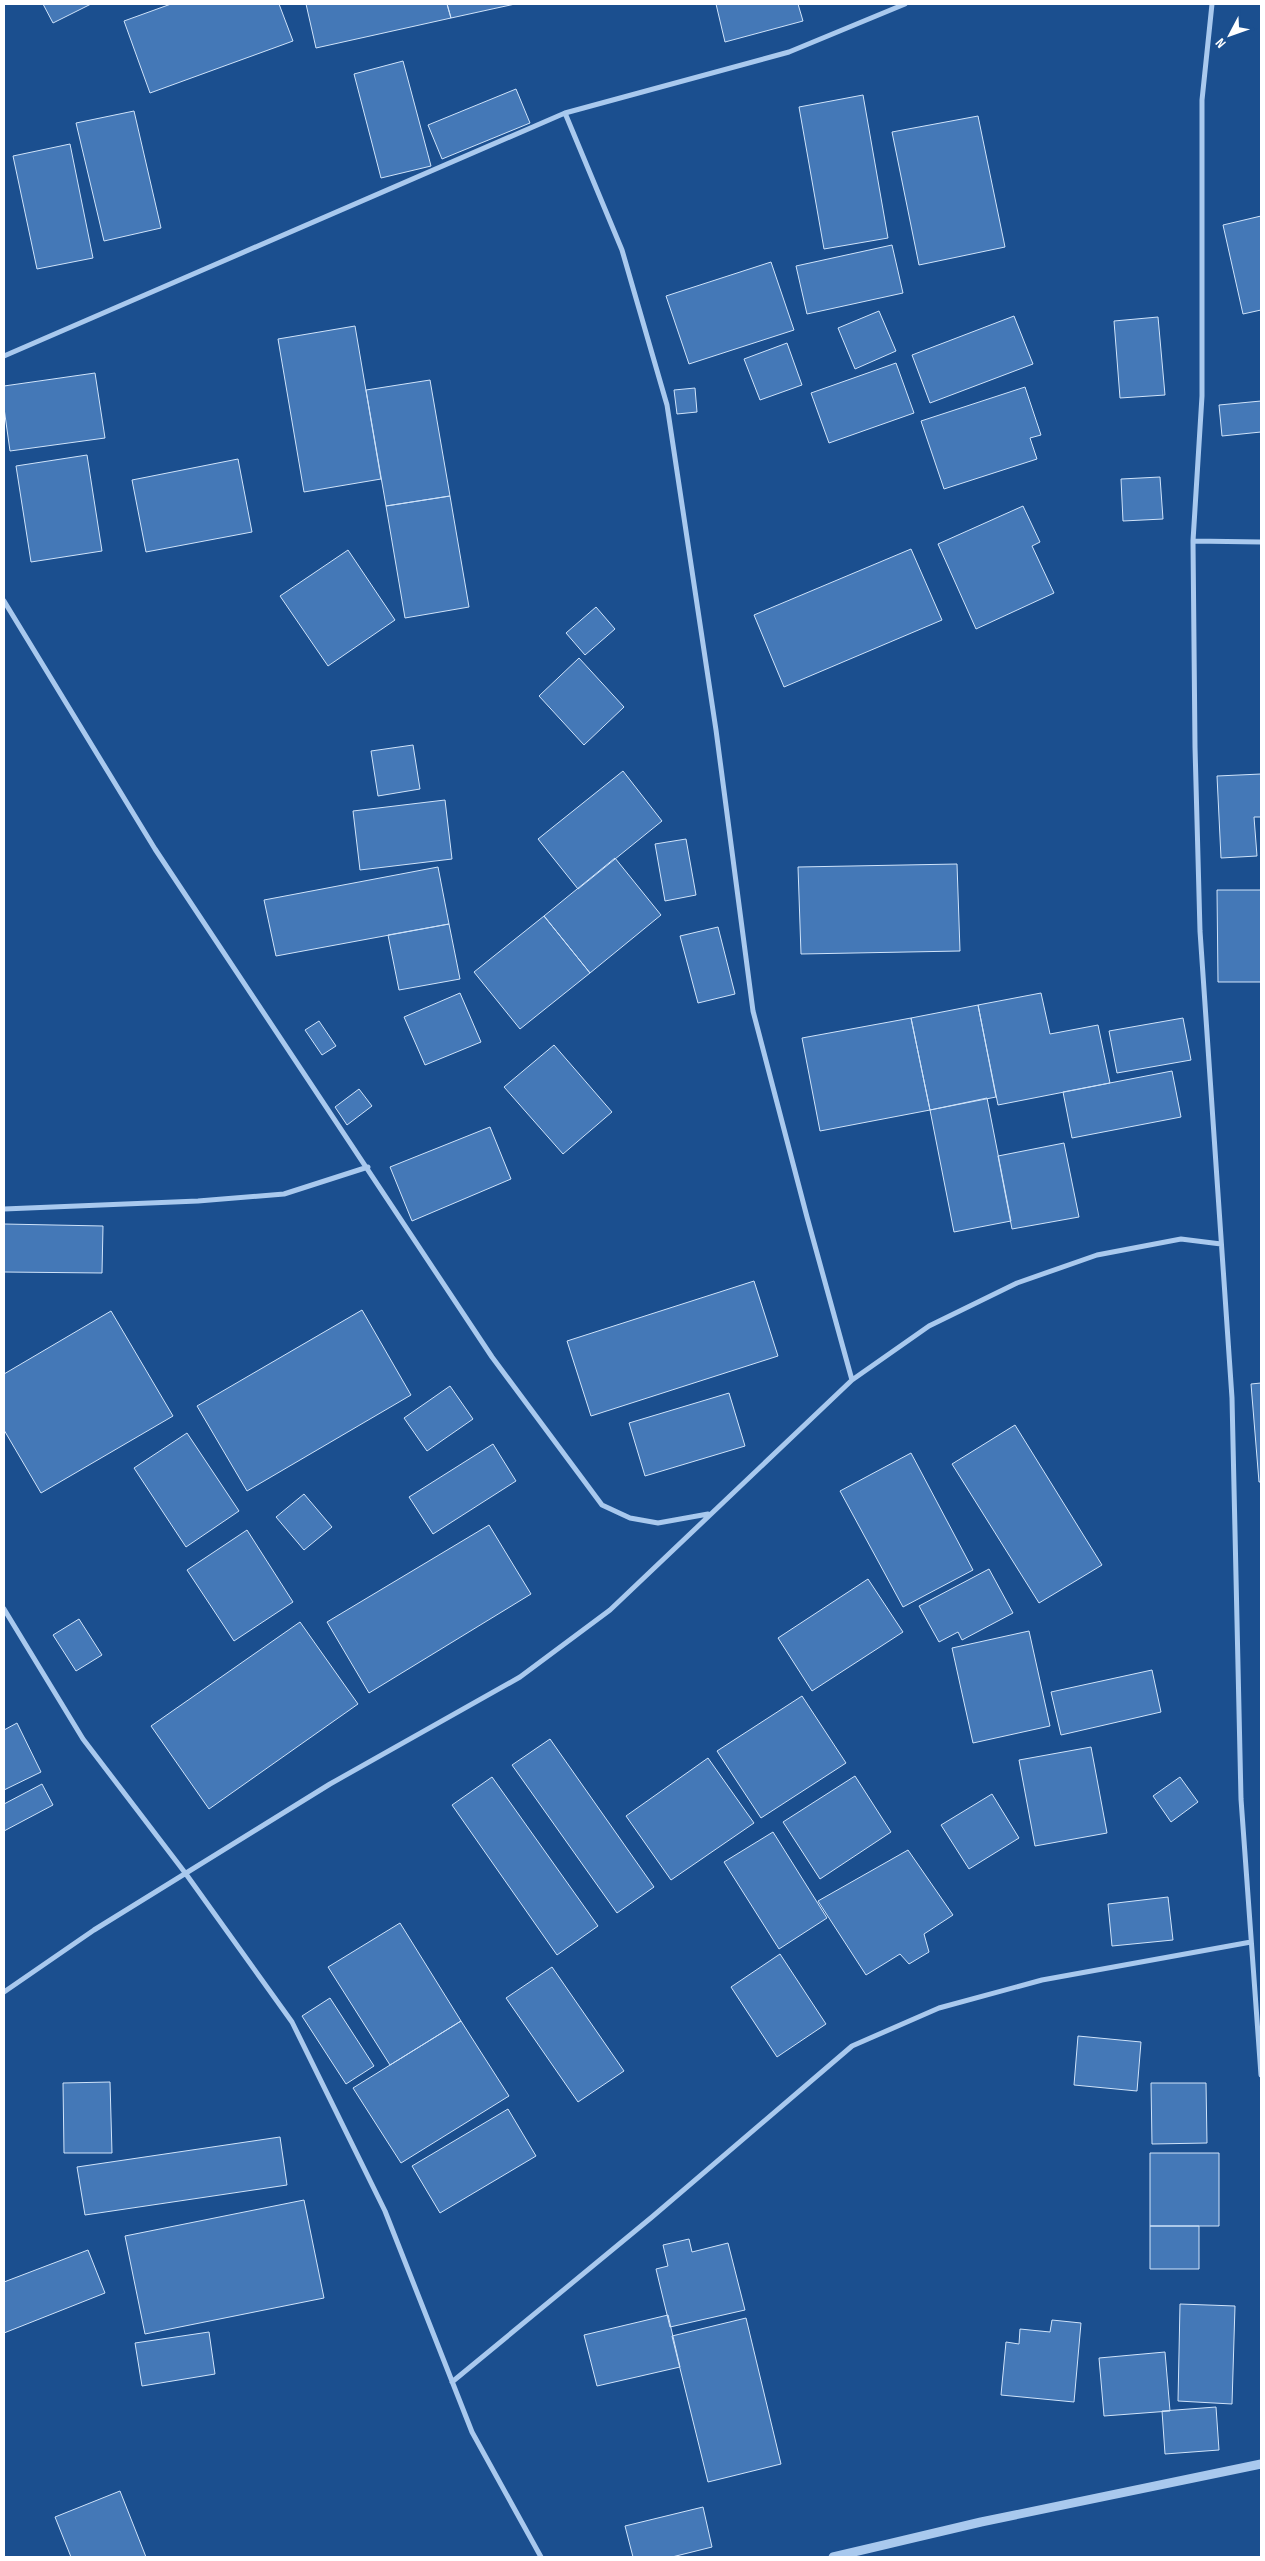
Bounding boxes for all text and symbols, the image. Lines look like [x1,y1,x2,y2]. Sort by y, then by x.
north arrow [1205,10,1255,60]
text: N [1212,35,1229,52]

